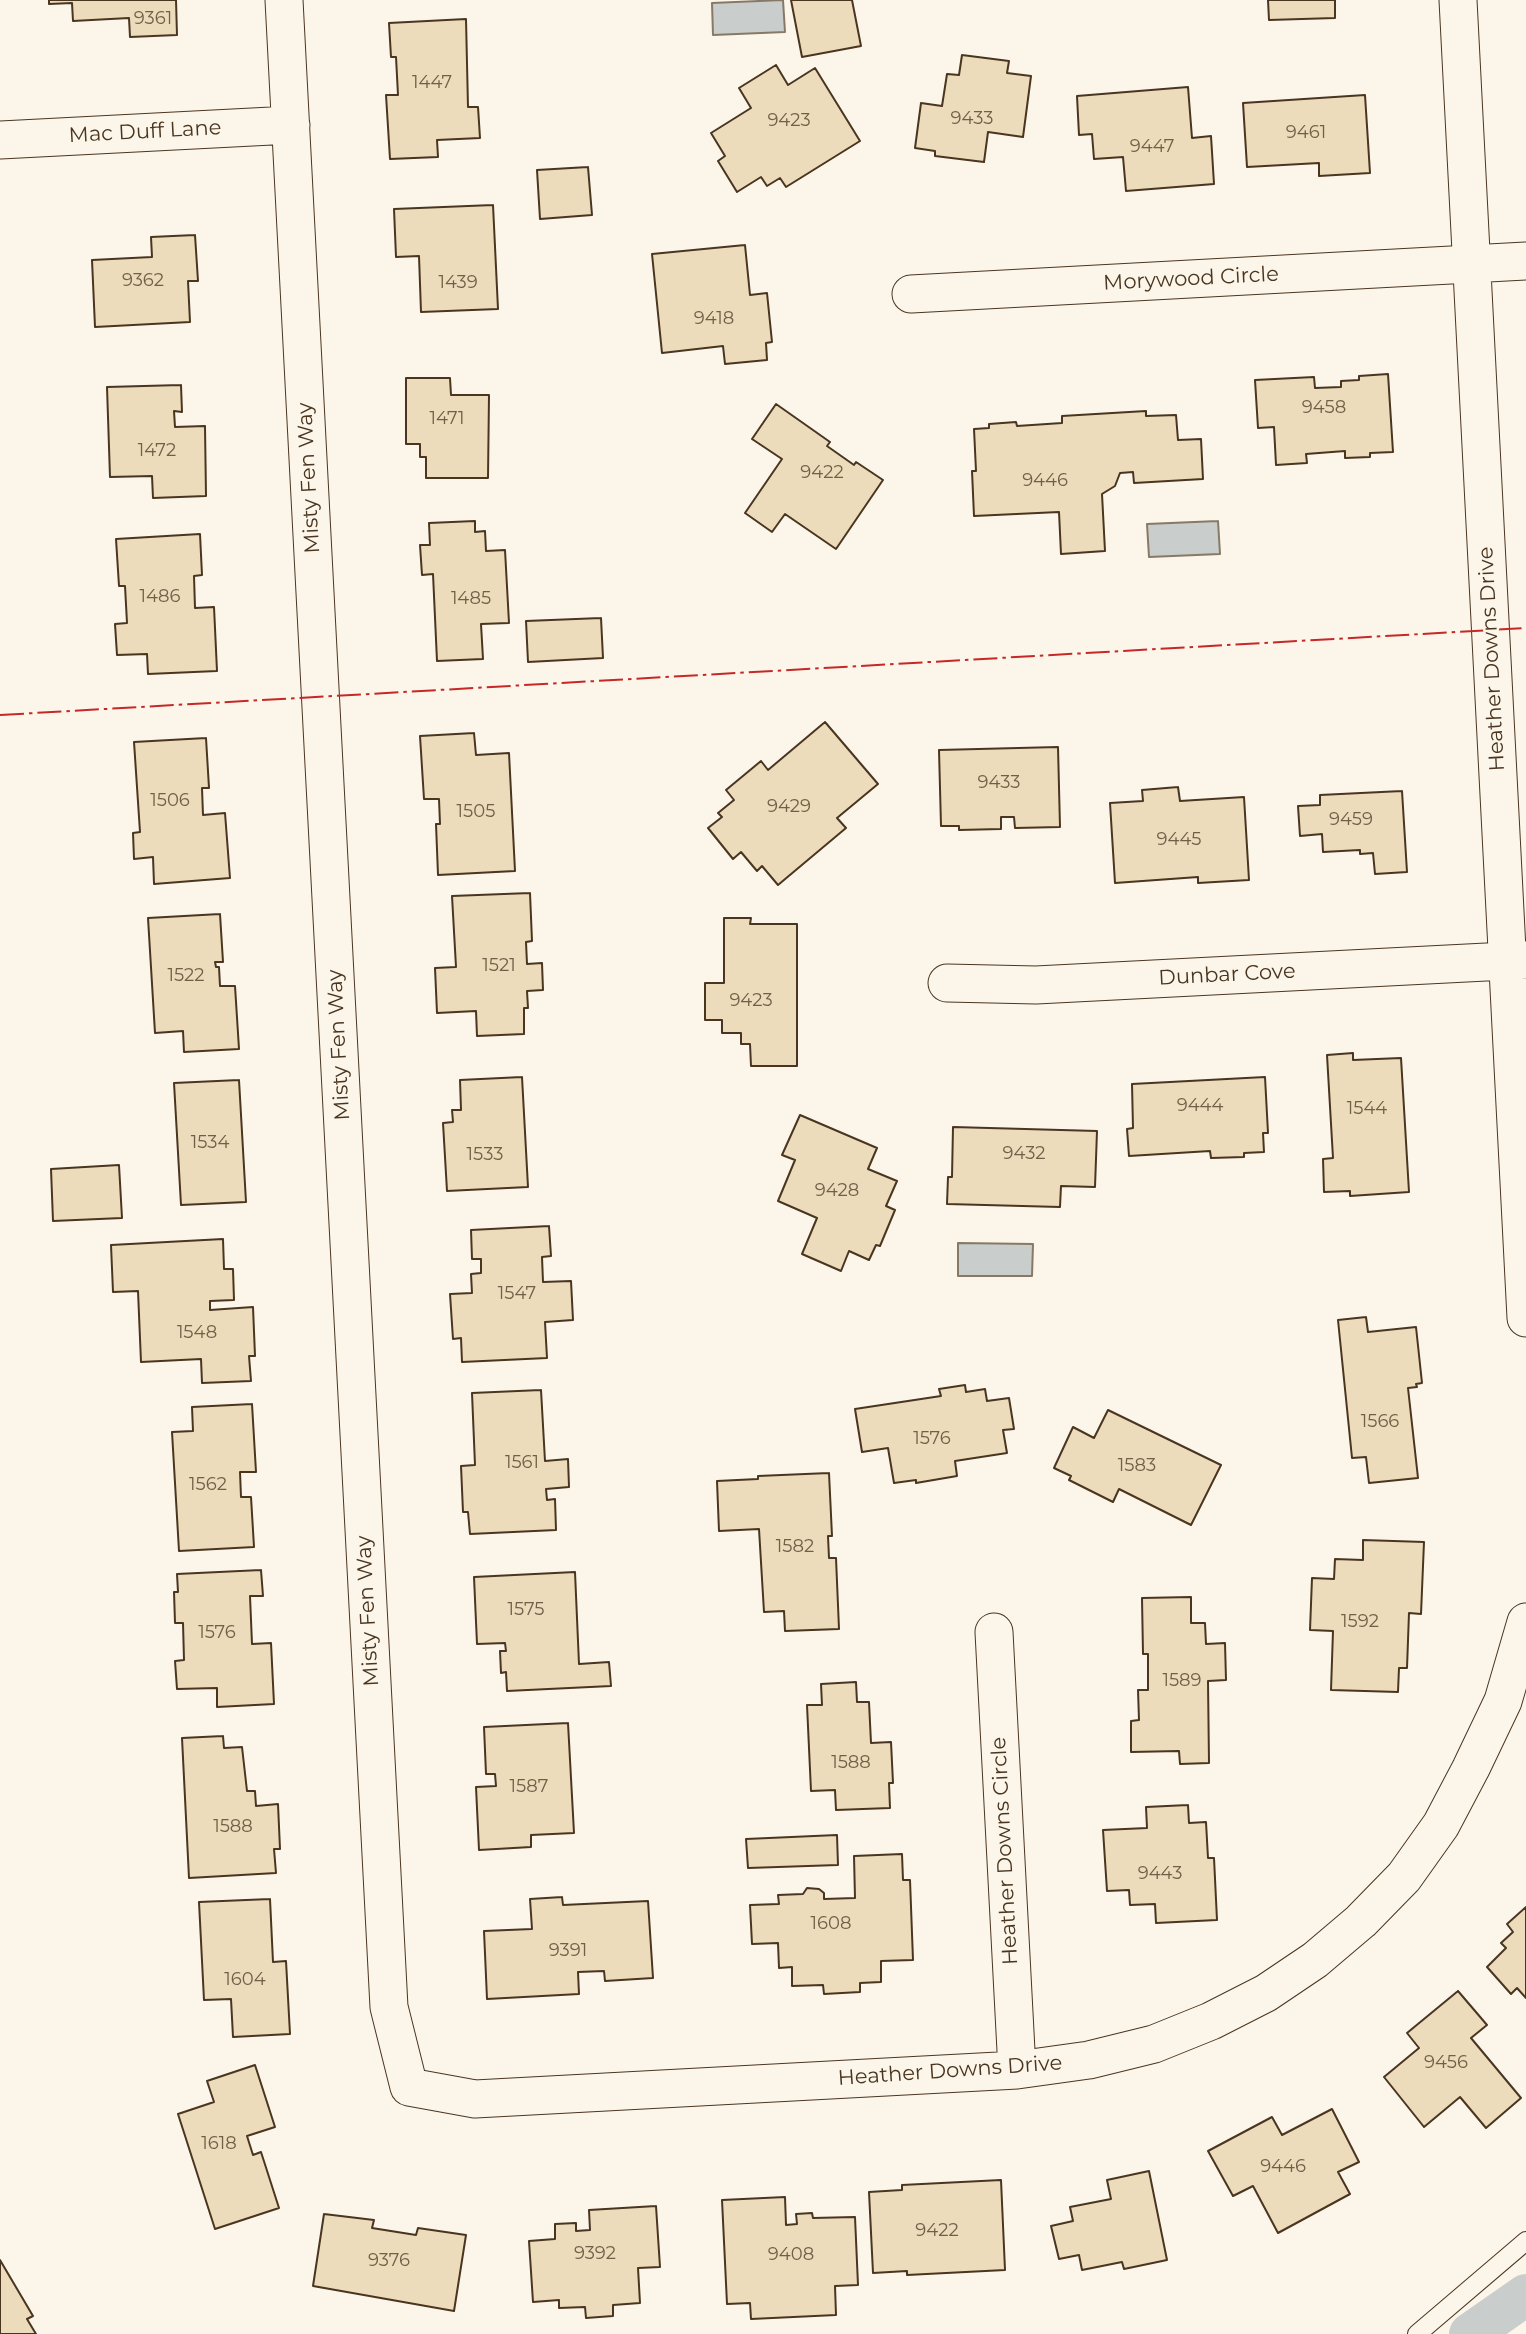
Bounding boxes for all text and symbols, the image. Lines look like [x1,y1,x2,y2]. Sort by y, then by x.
house number: 9361 [134,8,172,30]
house number: 1447 [412,72,452,94]
house number: 9433 [951,108,993,130]
house number: 9423 [767,110,811,132]
street label: Mac Duff Lane [68,115,222,149]
house number: 9461 [1286,122,1326,144]
house number: 9447 [1130,136,1174,158]
street label: Morywood Circle [1103,262,1279,296]
house number: 9362 [122,270,164,292]
house number: 1439 [438,272,478,294]
house number: 9418 [694,308,734,330]
house number: 9458 [1302,397,1346,419]
street label: Misty Fen Way [292,402,326,554]
house number: 1471 [430,408,464,430]
house number: 1472 [138,440,176,462]
house number: 9422 [800,462,844,484]
house number: 9446 [1022,470,1068,492]
street label: Heather Downs Drive [1474,546,1510,772]
house number: 1486 [139,586,181,608]
house number: 1485 [451,588,491,610]
house number: 9433 [978,772,1020,794]
house number: 1506 [150,790,190,812]
house number: 9429 [767,796,811,818]
house number: 1505 [457,801,495,823]
house number: 9459 [1329,809,1373,831]
house number: 9445 [1157,829,1201,851]
house number: 1521 [482,955,516,977]
street label: Dunbar Cove [1158,959,1296,991]
house number: 1522 [167,965,205,987]
street label: Misty Fen Way [322,969,356,1121]
house number: 9423 [729,990,773,1012]
house number: 9444 [1177,1095,1223,1117]
house number: 1544 [1347,1098,1387,1120]
house number: 1534 [191,1132,229,1154]
house number: 9432 [1003,1143,1045,1165]
house number: 1533 [467,1144,503,1166]
house number: 9428 [815,1180,859,1202]
house number: 1547 [498,1283,536,1305]
house number: 1548 [177,1322,217,1344]
house number: 1566 [1361,1411,1399,1433]
house number: 1576 [913,1428,951,1450]
house number: 1561 [505,1452,539,1474]
house number: 1583 [1118,1455,1156,1477]
house number: 1562 [189,1474,227,1496]
street label: Misty Fen Way [351,1535,385,1687]
house number: 1582 [776,1536,814,1558]
house number: 1575 [508,1599,544,1621]
house number: 1592 [1341,1611,1379,1633]
house number: 1576 [198,1622,236,1644]
house number: 1589 [1162,1670,1202,1692]
street label: Heather Downs Circle [986,1736,1024,1966]
house number: 1588 [831,1752,871,1774]
house number: 1587 [510,1776,548,1798]
house number: 1588 [213,1816,253,1838]
house number: 9443 [1138,1863,1182,1885]
house number: 1608 [811,1913,851,1935]
house number: 9391 [549,1940,587,1962]
house number: 1604 [224,1969,266,1991]
street label: Heather Downs Drive [837,2051,1063,2091]
house number: 9456 [1424,2052,1468,2074]
house number: 1618 [201,2133,237,2155]
house number: 9446 [1260,2156,1306,2178]
house number: 9422 [915,2220,959,2242]
house number: 9392 [574,2243,616,2265]
house number: 9408 [768,2244,814,2266]
house number: 9376 [368,2250,410,2272]

